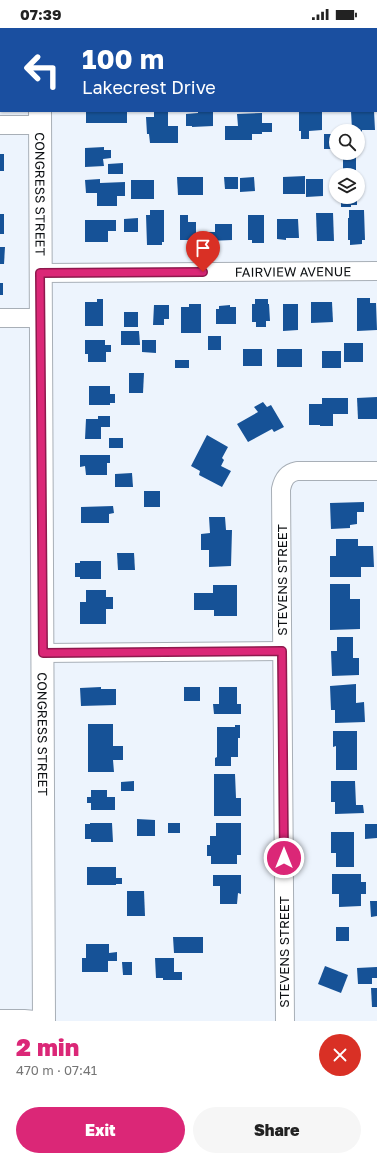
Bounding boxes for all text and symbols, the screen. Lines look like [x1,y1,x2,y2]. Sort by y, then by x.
text: 07:39 [20,5,61,23]
text: 100 m [82,42,164,75]
icon: left [16,44,68,96]
text: Lakecrest Drive [82,76,216,98]
map controls [329,124,365,204]
button: search [329,124,365,160]
street label: CONGRESS STREET [32,132,49,256]
button: layers [329,168,365,204]
pin [186,231,220,272]
icon: arrive [192,237,214,259]
street label: FAIRVIEW AVENUE [235,263,351,280]
street label: STEVENS STREET [274,524,290,636]
street label: CONGRESS STREET [34,672,51,796]
position arrow [263,837,305,879]
street label: STEVENS STREET [276,896,292,1008]
text: 2 min [16,1032,79,1061]
button: close [319,1034,361,1076]
text: 470 m · 07:41 [16,1062,97,1078]
button: Exit [16,1107,185,1153]
button: Share [193,1107,361,1153]

